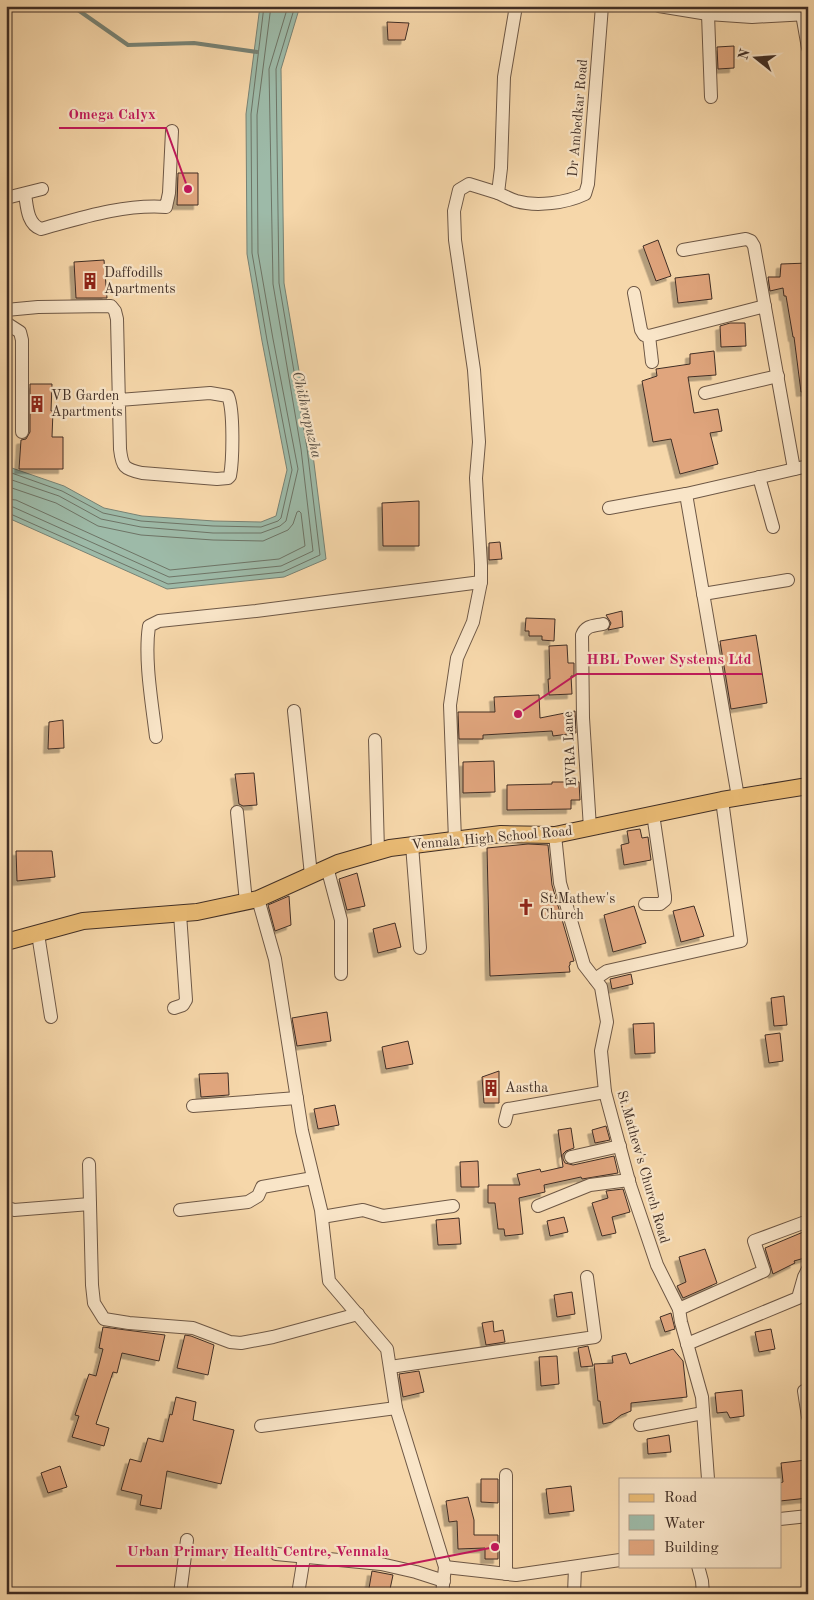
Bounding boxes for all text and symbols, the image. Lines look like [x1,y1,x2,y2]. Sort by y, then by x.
north arrow [732,32,782,82]
text: N [736,47,753,62]
street label: Dr Ambedkar Road [566,58,590,178]
callout: Omega Calyx [59,98,166,128]
text: Omega Calyx [68,108,156,123]
place label: Daffodills Apartments [104,266,176,296]
building icon: Daffodills Apartments [80,271,100,291]
water label: Chithrapuzha [289,370,323,460]
place label: VB Garden Apartments [51,389,123,419]
building icon: VB Garden Apartments [27,394,47,414]
callout: HBL Power Systems Ltd [577,644,762,674]
text: HBL Power Systems Ltd [586,653,752,668]
street label: EVRA Lane [561,711,579,787]
street label: Vennala High School Road [411,824,573,852]
place label: St.Mathew's Church [540,892,615,922]
church icon: St.Mathew's Church [516,897,536,917]
building icon: Aastha [481,1078,501,1098]
place label: Aastha [505,1081,548,1095]
street label: St.Mathew's Church Road [614,1089,672,1245]
legend [619,1478,782,1568]
text: Road [664,1491,698,1506]
text: Water [664,1517,705,1532]
callout: Urban Primary Health Centre, Vennala [116,1536,399,1566]
text: Building [664,1541,719,1556]
text: Urban Primary Health Centre, Vennala [127,1545,390,1560]

